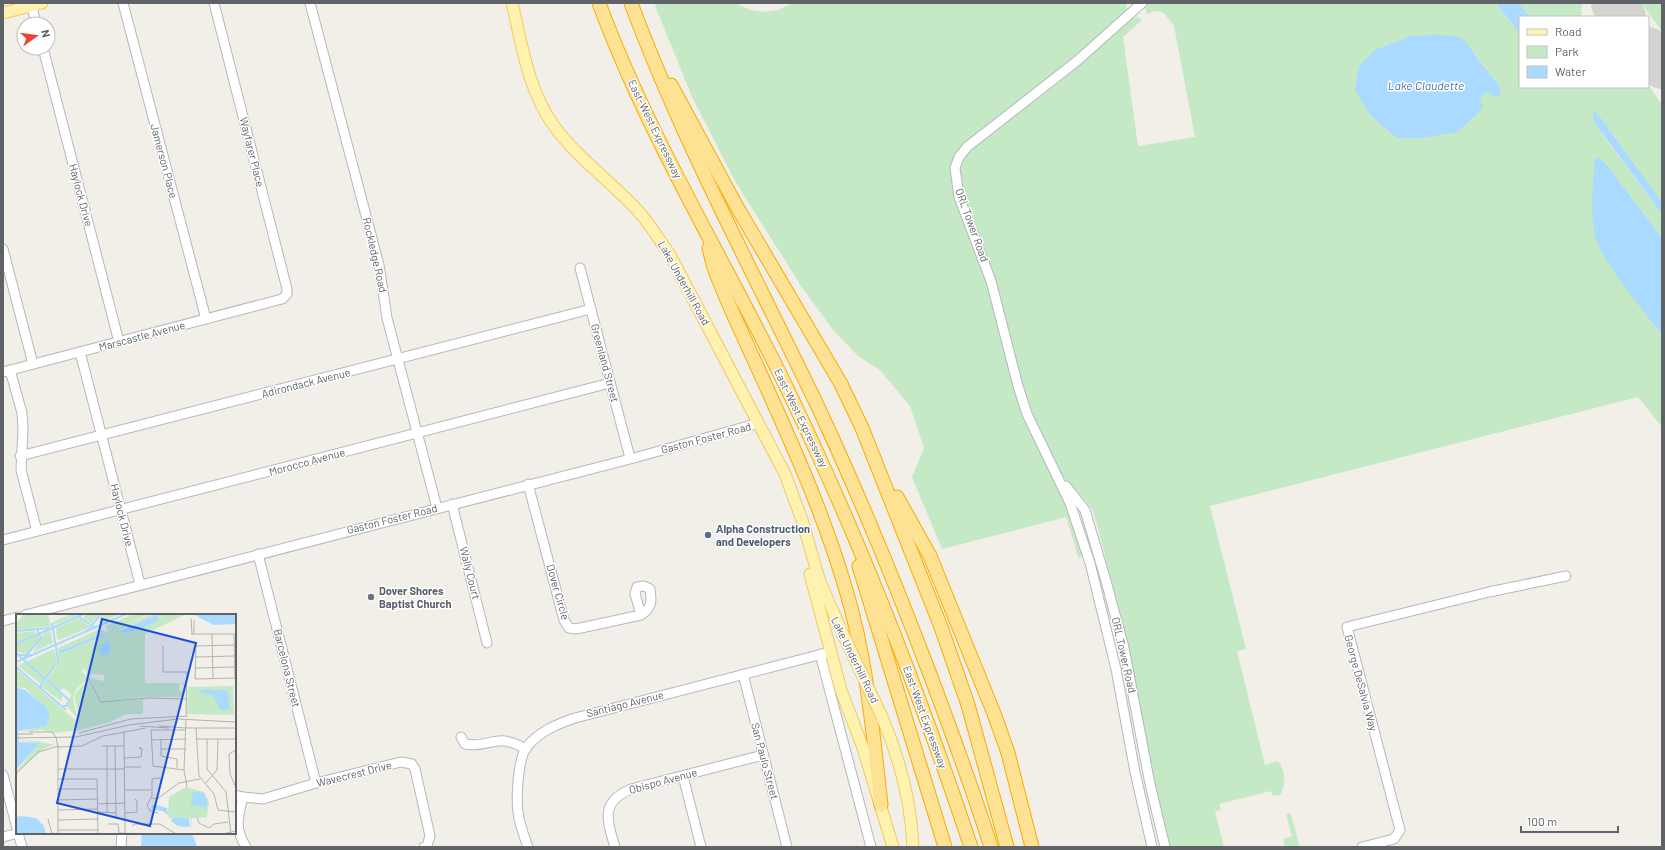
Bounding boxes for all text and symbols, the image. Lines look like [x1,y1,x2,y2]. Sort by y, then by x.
north arrow [16,16,56,56]
legend [1519,16,1649,88]
text: Road [1555,24,1582,38]
text: N [39,28,53,39]
text: Park [1555,44,1579,58]
text: Water [1555,64,1587,78]
street label: East-West Expressway [626,77,685,180]
water label: Lake Claudette [1388,78,1464,92]
street label: Wayfarer Place [238,116,267,188]
street label: Jamerson Place [148,122,181,200]
street label: Haylock Drive [67,162,96,228]
street label: ORL Tower Road [953,186,992,263]
street label: Rockledge Road [361,216,390,294]
street label: Lake Underhill Road [656,238,713,327]
street label: Marscastle Avenue [97,318,187,353]
street label: Greenland Street [589,322,622,403]
street label: Adirondack Avenue [260,365,352,400]
street label: East-West Expressway [772,366,831,469]
street label: Gaston Foster Road [659,419,752,456]
street label: Morocco Avenue [267,445,347,478]
street label: Haylock Drive [108,482,137,548]
street label: Gaston Foster Road [345,501,438,536]
place label: Alpha Construction and Developers [716,522,810,548]
marker: Alpha Construction and Developers [703,530,713,540]
street label: Wally Court [458,545,483,601]
street label: Dover Circle [544,563,573,621]
place label: Dover Shores Baptist Church [379,584,451,610]
marker: Dover Shores Baptist Church [366,592,376,602]
inset map [16,614,236,834]
street label: Lake Underhill Road [829,615,882,705]
street label: ORL Tower Road [1109,616,1140,694]
street label: Barcelona Street [271,627,304,708]
street label: George DeSalvia Way [1342,633,1381,732]
street label: East-West Expressway [901,664,950,770]
street label: Santiago Avenue [585,688,665,719]
street label: San Paulo Street [749,721,782,801]
street label: Wavecrest Drive [315,758,393,789]
street label: Obispo Avenue [627,765,699,796]
scale bar [1521,808,1618,834]
text: 100 m [1527,814,1557,828]

